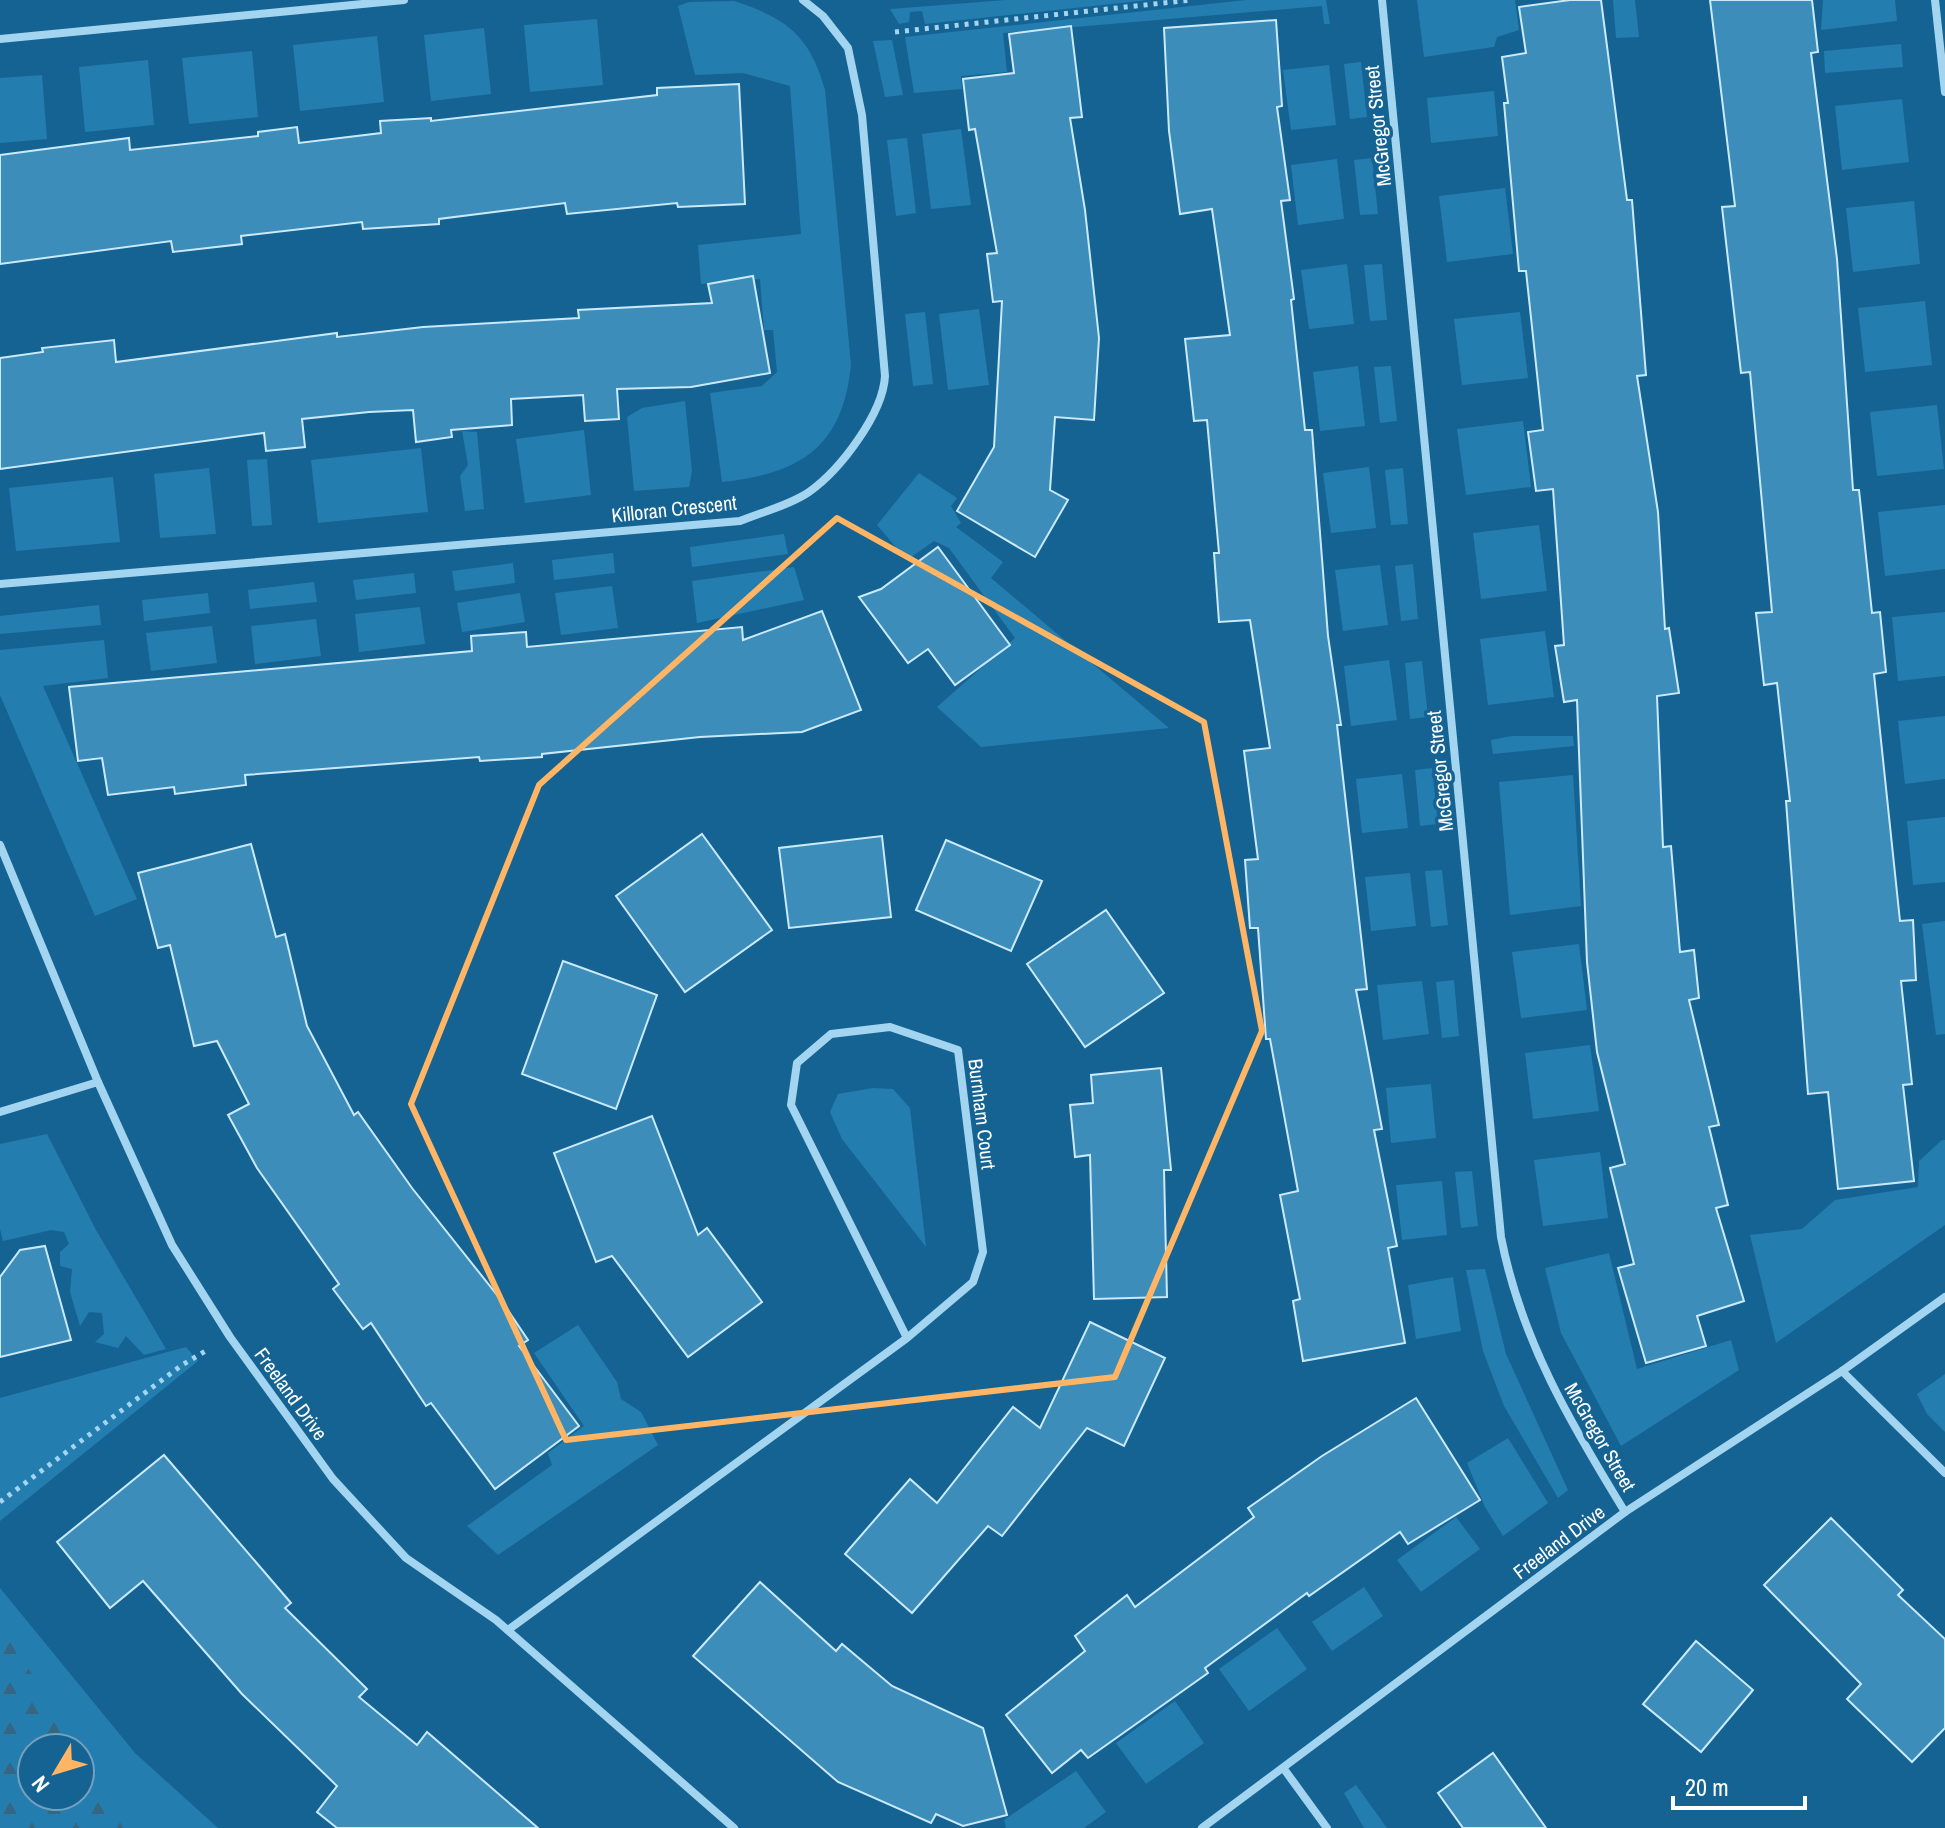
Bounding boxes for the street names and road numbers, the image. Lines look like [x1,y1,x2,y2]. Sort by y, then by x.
street label: McGregor Street [1358,64,1397,188]
street label: Killoran Crescent [610,488,738,529]
street label: McGregor Street [1420,709,1459,833]
street label: Burnham Court [962,1057,1003,1171]
street label: Freeland Drive [249,1342,334,1446]
street label: McGregor Street [1558,1378,1643,1496]
street label: Freeland Drive [1507,1498,1610,1585]

